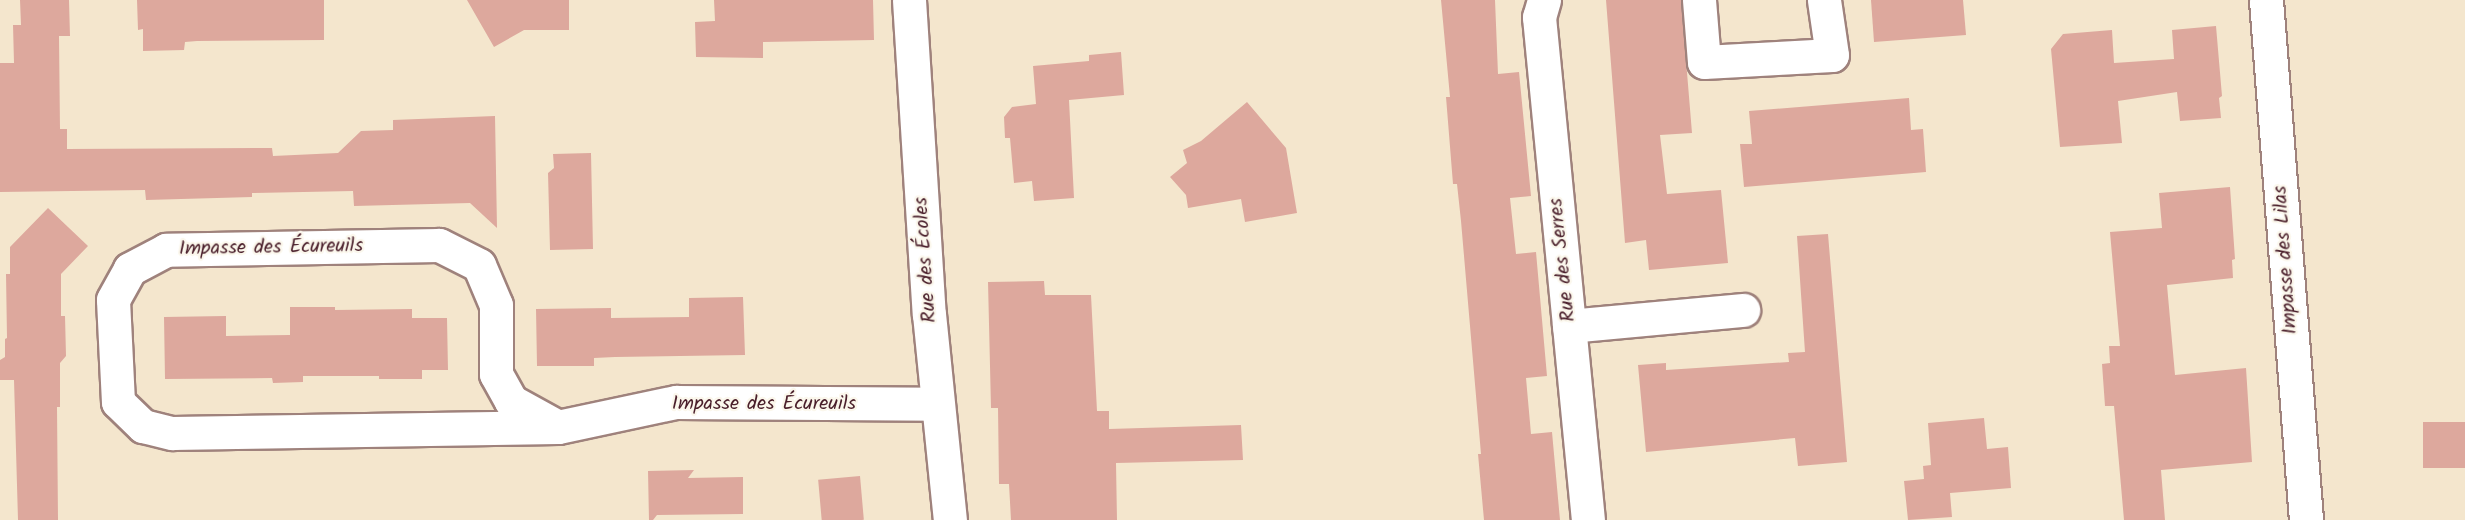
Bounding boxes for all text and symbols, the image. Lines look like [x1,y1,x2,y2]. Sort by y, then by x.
street label: Impasse des Lilas [2269,185,2303,335]
street label: Rue des Écoles [910,196,942,324]
street label: Rue des Serres [1545,197,1581,323]
street label: Impasse des Écureuils [179,234,363,262]
street label: Impasse des Écureuils [672,392,856,416]

